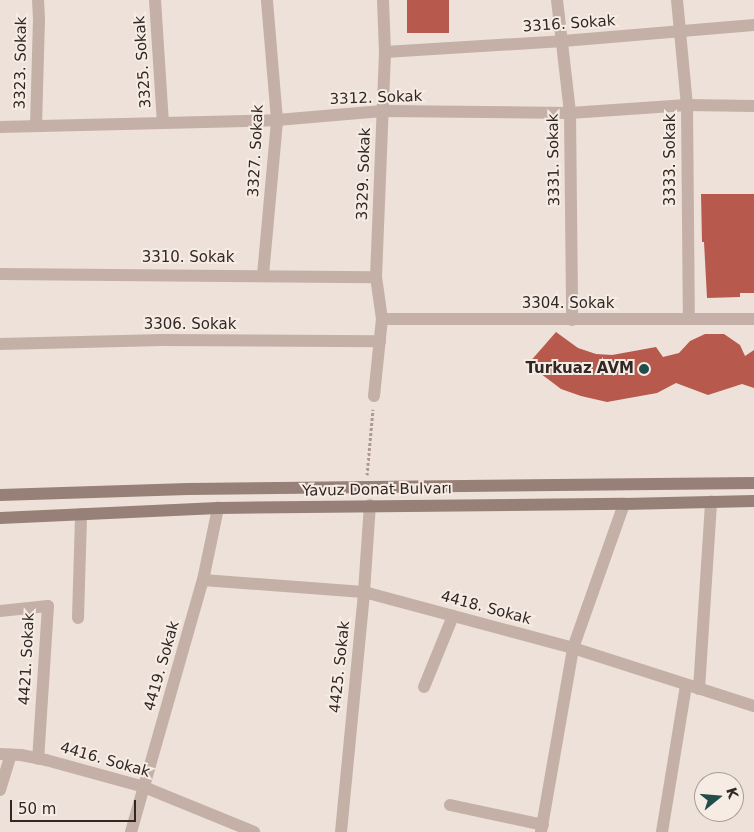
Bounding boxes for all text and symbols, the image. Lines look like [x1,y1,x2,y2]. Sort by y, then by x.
street label: 3316. Sokak [522,12,616,36]
street label: 3325. Sokak [131,15,155,109]
street label: 3323. Sokak [11,16,31,110]
street label: 3312. Sokak [329,87,423,109]
street label: 3327. Sokak [245,104,267,198]
street label: 3331. Sokak [544,113,564,207]
street label: 3333. Sokak [662,114,680,206]
street label: 3329. Sokak [353,127,375,221]
street label: 3310. Sokak [142,249,234,267]
street label: 3304. Sokak [522,295,614,313]
street label: 3306. Sokak [144,316,236,334]
place label: Turkuaz AVM [525,360,634,378]
marker: Turkuaz AVM [638,363,650,375]
street label: Yavuz Donat Bulvarı [302,480,452,500]
street label: 4418. Sokak [439,587,533,629]
street label: 4421. Sokak [16,612,38,706]
street label: 4419. Sokak [141,619,183,713]
street label: 4425. Sokak [326,620,354,714]
street label: 4416. Sokak [58,739,152,781]
north arrow [694,772,744,822]
text: K [723,785,742,800]
scale bar [12,790,139,822]
text: 50 m [18,800,56,818]

